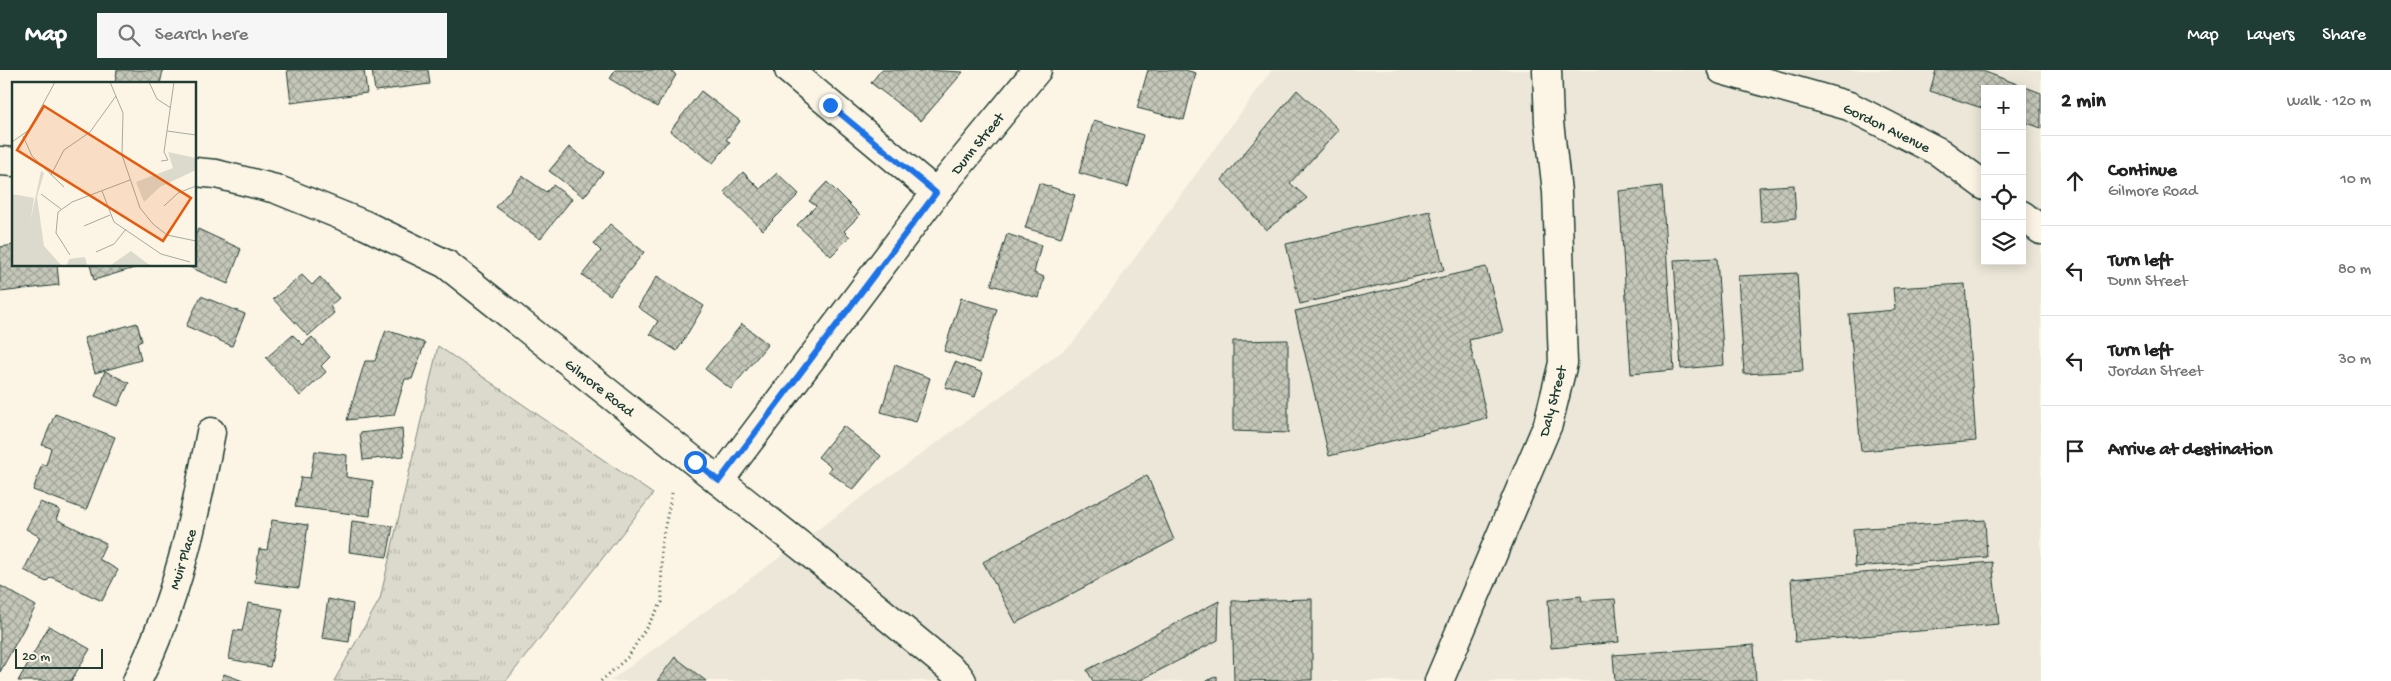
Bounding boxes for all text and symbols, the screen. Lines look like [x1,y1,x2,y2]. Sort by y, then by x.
search box [97,13,447,58]
text: Map [25,21,67,50]
icon: search [115,21,143,49]
text: Search here [155,24,248,47]
text: Map [2187,25,2219,46]
text: Layers [2247,25,2294,46]
text: Share [2322,25,2366,46]
inset map [12,82,196,266]
map controls [1981,85,2026,265]
button: + [1981,85,2026,130]
text: 2 min [2061,90,2106,115]
text: Walk · 120 m [2287,93,2371,112]
route end [819,94,842,117]
street label: Gordon Avenue [1840,100,1933,158]
street label: Dunn Street [947,108,1010,180]
button: − [1981,130,2026,175]
text: Continue [2108,160,2177,183]
icon: ahead [2061,167,2089,195]
text: 10 m [2340,171,2371,190]
button: locate [1981,175,2026,220]
text: Gilmore Road [2108,183,2197,202]
button: layers [1981,220,2026,265]
text: Turn left [2108,250,2172,273]
icon: left [2061,257,2089,285]
text: 80 m [2338,261,2371,280]
text: Dunn Street [2108,273,2188,292]
text: Turn left [2108,340,2172,363]
icon: left [2061,347,2089,375]
text: 30 m [2338,351,2371,370]
street label: Gilmore Road [560,356,638,422]
street label: Daly Street [1536,362,1572,440]
text: Jordan Street [2108,363,2203,382]
icon: arrive [2061,437,2089,465]
text: Arrive at destination [2108,439,2272,462]
route start [684,451,707,474]
street label: Muir Place [166,527,202,592]
scale bar [15,646,102,669]
text: 20 m [22,649,50,666]

